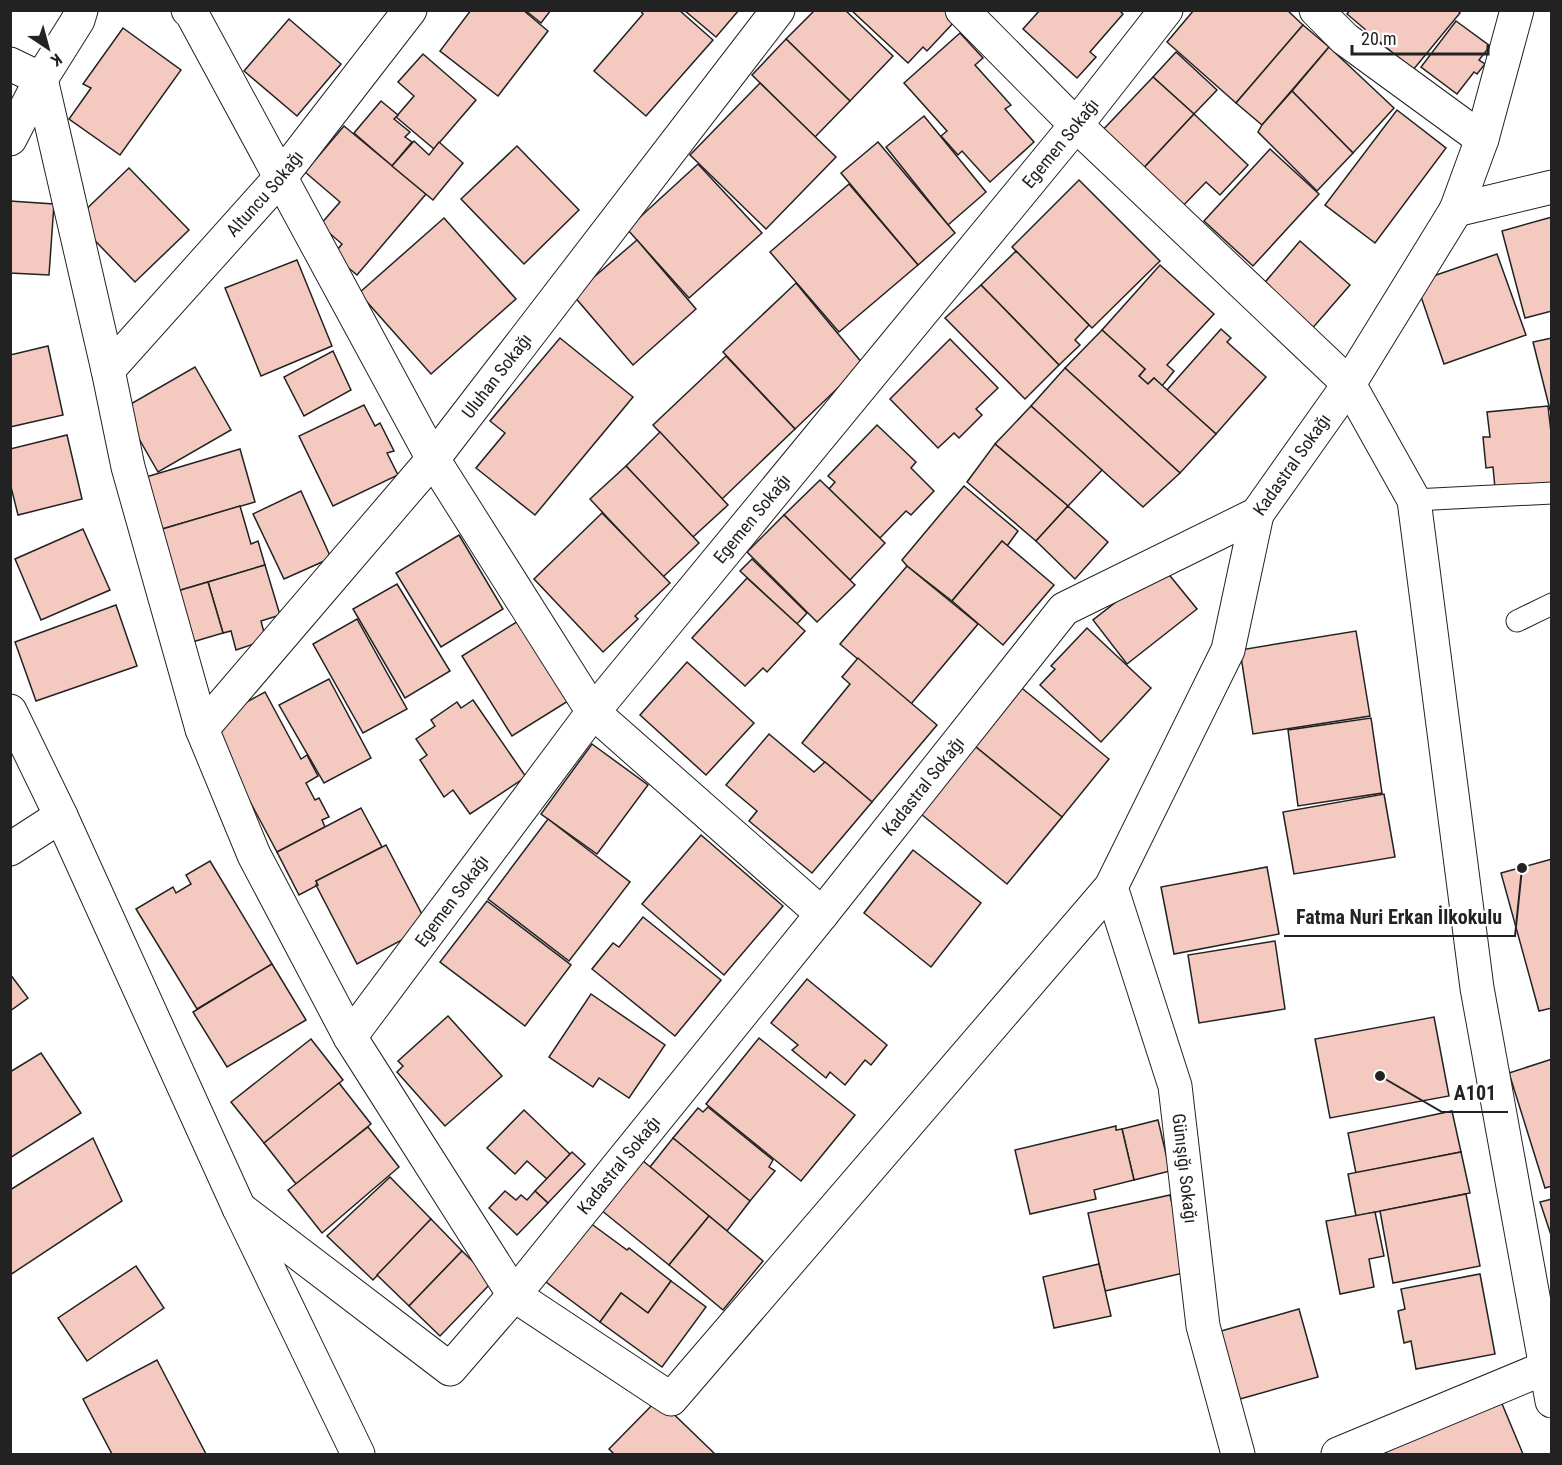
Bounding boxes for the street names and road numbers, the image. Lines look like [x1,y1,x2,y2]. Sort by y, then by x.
street label: Egemen Sokağı [1018,94,1103,192]
street label: Altuncu Sokağı [222,146,307,241]
street label: Uluhan Sokağı [457,329,536,422]
street label: Kadastral Sokağı [1248,409,1335,519]
street label: Egemen Sokağı [709,470,794,567]
street label: Kadastral Sokağı [877,733,968,840]
street label: Egemen Sokağı [410,851,493,951]
street label: Kadastral Sokağı [573,1112,664,1218]
street label: Günışığı Sokağı [1168,1112,1202,1224]

